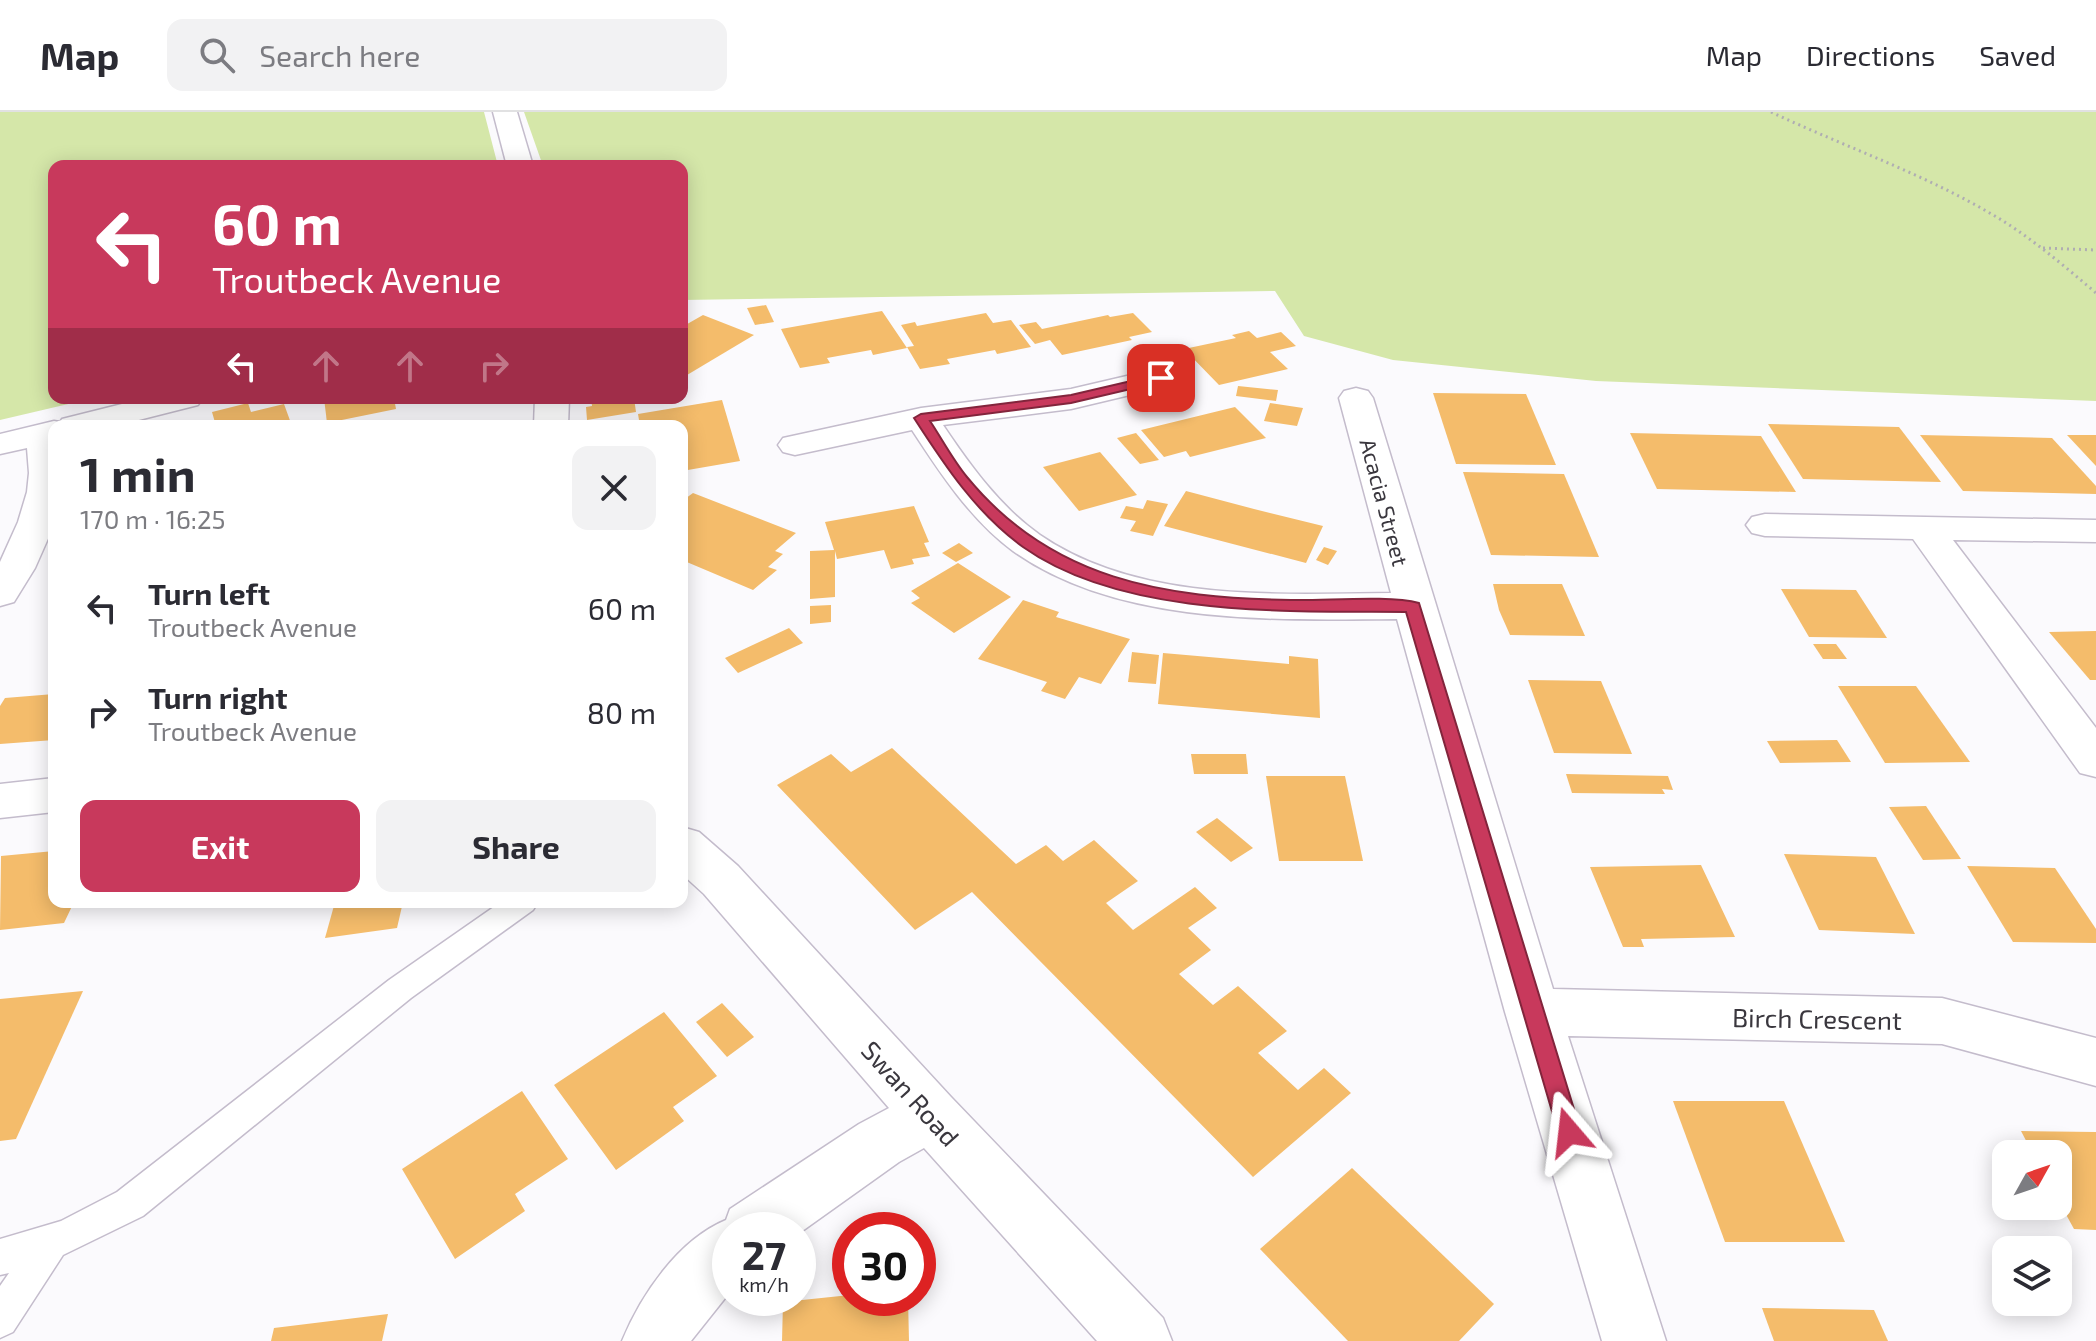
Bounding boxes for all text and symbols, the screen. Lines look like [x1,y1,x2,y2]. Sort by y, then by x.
search box [167,19,727,91]
text: Map [40,32,119,78]
icon: search [195,33,239,77]
text: Search here [259,37,420,73]
text: Map [1706,38,1762,72]
text: Directions [1806,38,1935,72]
text: Saved [1979,38,2056,72]
text: 60 m [212,189,342,256]
icon: left [80,192,184,296]
text: Troutbeck Avenue [212,257,501,300]
icon: left [220,344,264,388]
icon: ahead [304,344,348,388]
icon: ahead [388,344,432,388]
icon: right [472,344,516,388]
pin [1127,344,1195,412]
icon: arrive [1139,356,1183,400]
street label: Acacia Street [1356,435,1414,569]
text: 1 min [80,444,196,502]
button: close [572,446,656,530]
text: 170 m · 16:25 [80,503,226,534]
text: Turn left [148,575,270,611]
icon: left [80,586,124,630]
text: 60 m [588,590,656,626]
text: Troutbeck Avenue [148,611,357,642]
text: Turn right [148,679,288,715]
icon: right [80,690,124,734]
text: 80 m [587,694,656,730]
text: Troutbeck Avenue [148,715,357,746]
button: Exit [80,800,360,892]
button: Share [376,800,656,892]
street label: Birch Crescent [1732,1001,1902,1035]
street label: Swan Road [856,1034,966,1152]
position arrow [1527,1090,1611,1174]
north arrow [1992,1140,2072,1220]
map controls [1992,1140,2072,1316]
speed limit sign: 30 [832,1212,936,1316]
text: 27 [742,1230,786,1278]
button: layers [1992,1236,2072,1316]
text: km/h [739,1272,789,1296]

